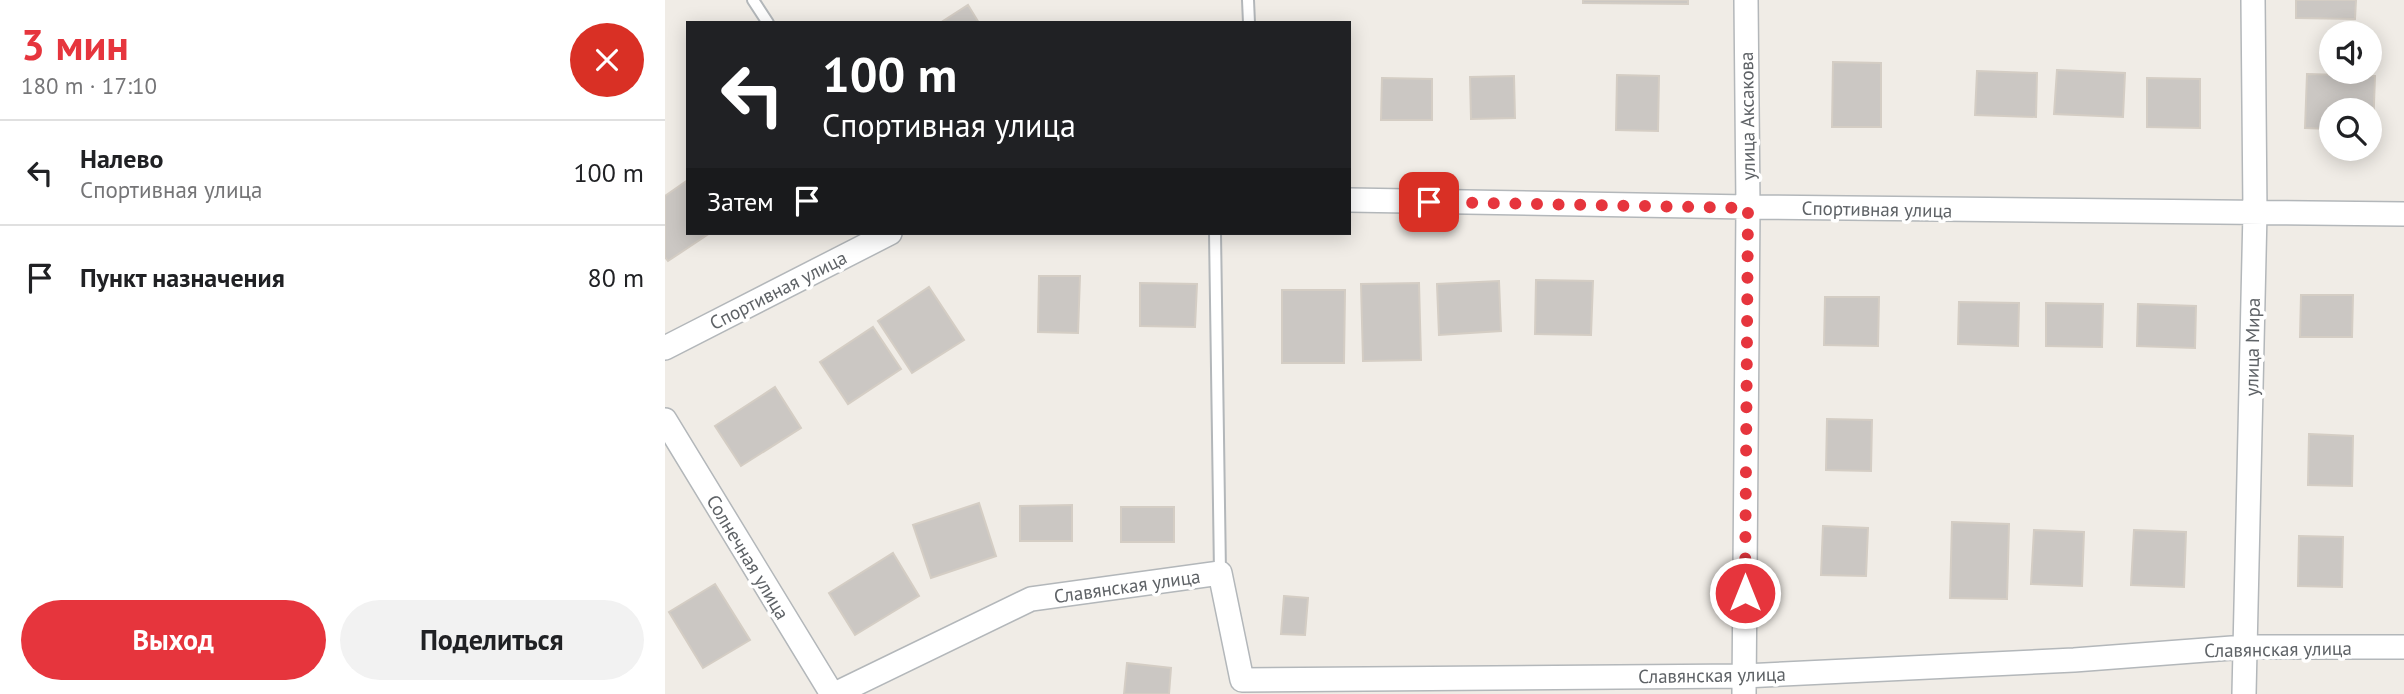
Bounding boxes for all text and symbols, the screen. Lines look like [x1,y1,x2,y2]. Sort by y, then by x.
text: 3 мин [21,17,129,72]
map controls [2319,21,2382,161]
button: sound [2319,21,2382,84]
button: close [570,23,644,97]
text: 100 m [822,42,957,106]
icon: left [707,49,798,140]
street label: улица Аксакова [1734,51,1760,181]
text: 180 m · 17:10 [21,71,157,100]
button: search [2319,98,2382,161]
text: Спортивная улица [822,104,1076,146]
text: Налево [80,142,164,175]
icon: left [21,154,59,192]
text: 100 m [573,156,644,189]
pin [1399,172,1459,232]
text: Спортивная улица [80,175,262,204]
icon: arrive [788,182,826,220]
icon: arrive [1410,183,1448,221]
text: Затем [707,185,774,218]
street label: Спортивная улица [1801,196,1953,222]
street label: Спортивная улица [705,245,851,335]
icon: arrive [21,259,59,297]
text: Пункт назначения [80,261,285,294]
text: 80 m [588,261,644,294]
street label: улица Мира [2239,298,2265,396]
street label: Солнечная улица [701,490,795,624]
position arrow [1708,556,1782,630]
street label: Славянская улица [1052,564,1202,608]
button: Выход [21,600,326,680]
button: Поделиться [340,600,644,680]
street label: Славянская улица [2204,636,2352,662]
street label: Славянская улица [1638,662,1786,688]

